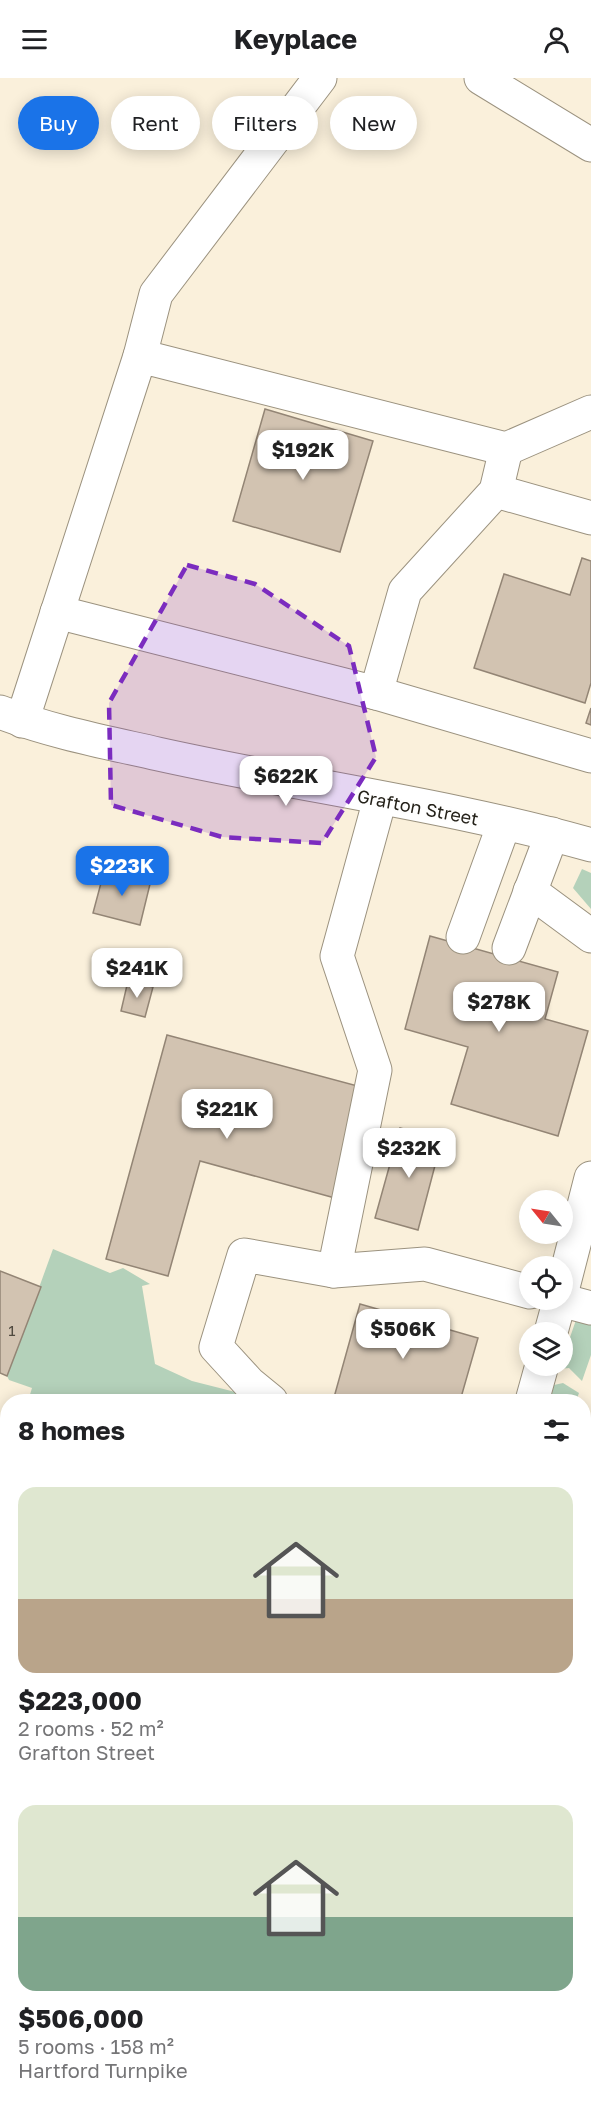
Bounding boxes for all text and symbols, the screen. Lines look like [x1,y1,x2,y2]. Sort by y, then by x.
icon: menu [18,23,51,56]
text: Keyplace [234,23,357,55]
icon: person [540,23,573,56]
chip: Buy [18,96,99,150]
chip: Rent [111,96,200,150]
chip: Filters [212,96,318,150]
chip: New [330,96,417,150]
pin: $192K [261,430,345,481]
text: $192K [271,437,335,461]
pin: $622K [244,756,328,807]
text: $622K [254,763,319,787]
street label: Grafton Street [355,784,481,830]
pin: $223K [80,846,164,897]
text: $223K [90,853,154,877]
pin: $241K [95,948,179,999]
text: $241K [106,955,168,979]
pin: $278K [457,982,541,1033]
text: $278K [467,989,531,1013]
pin: $221K [185,1089,269,1140]
text: $221K [196,1096,258,1120]
pin: $232K [367,1128,451,1179]
text: $232K [377,1135,441,1159]
north arrow [519,1190,573,1244]
map controls [519,1190,573,1376]
button: locate [519,1256,573,1310]
pin: $506K [361,1309,445,1360]
text: $506K [370,1316,436,1340]
house number: 1 [8,1321,16,1339]
button: layers [519,1322,573,1376]
icon: filters [540,1414,573,1447]
text: 8 homes [18,1415,125,1446]
icon: home [242,1526,350,1634]
text: $223,000 [18,1685,142,1716]
text: 2 rooms · 52 m² [18,1716,164,1740]
text: Grafton Street [18,1740,155,1764]
icon: home [242,1844,350,1952]
text: $506,000 [18,2003,144,2034]
text: 5 rooms · 158 m² [18,2034,174,2058]
text: Hartford Turnpike [18,2058,188,2082]

